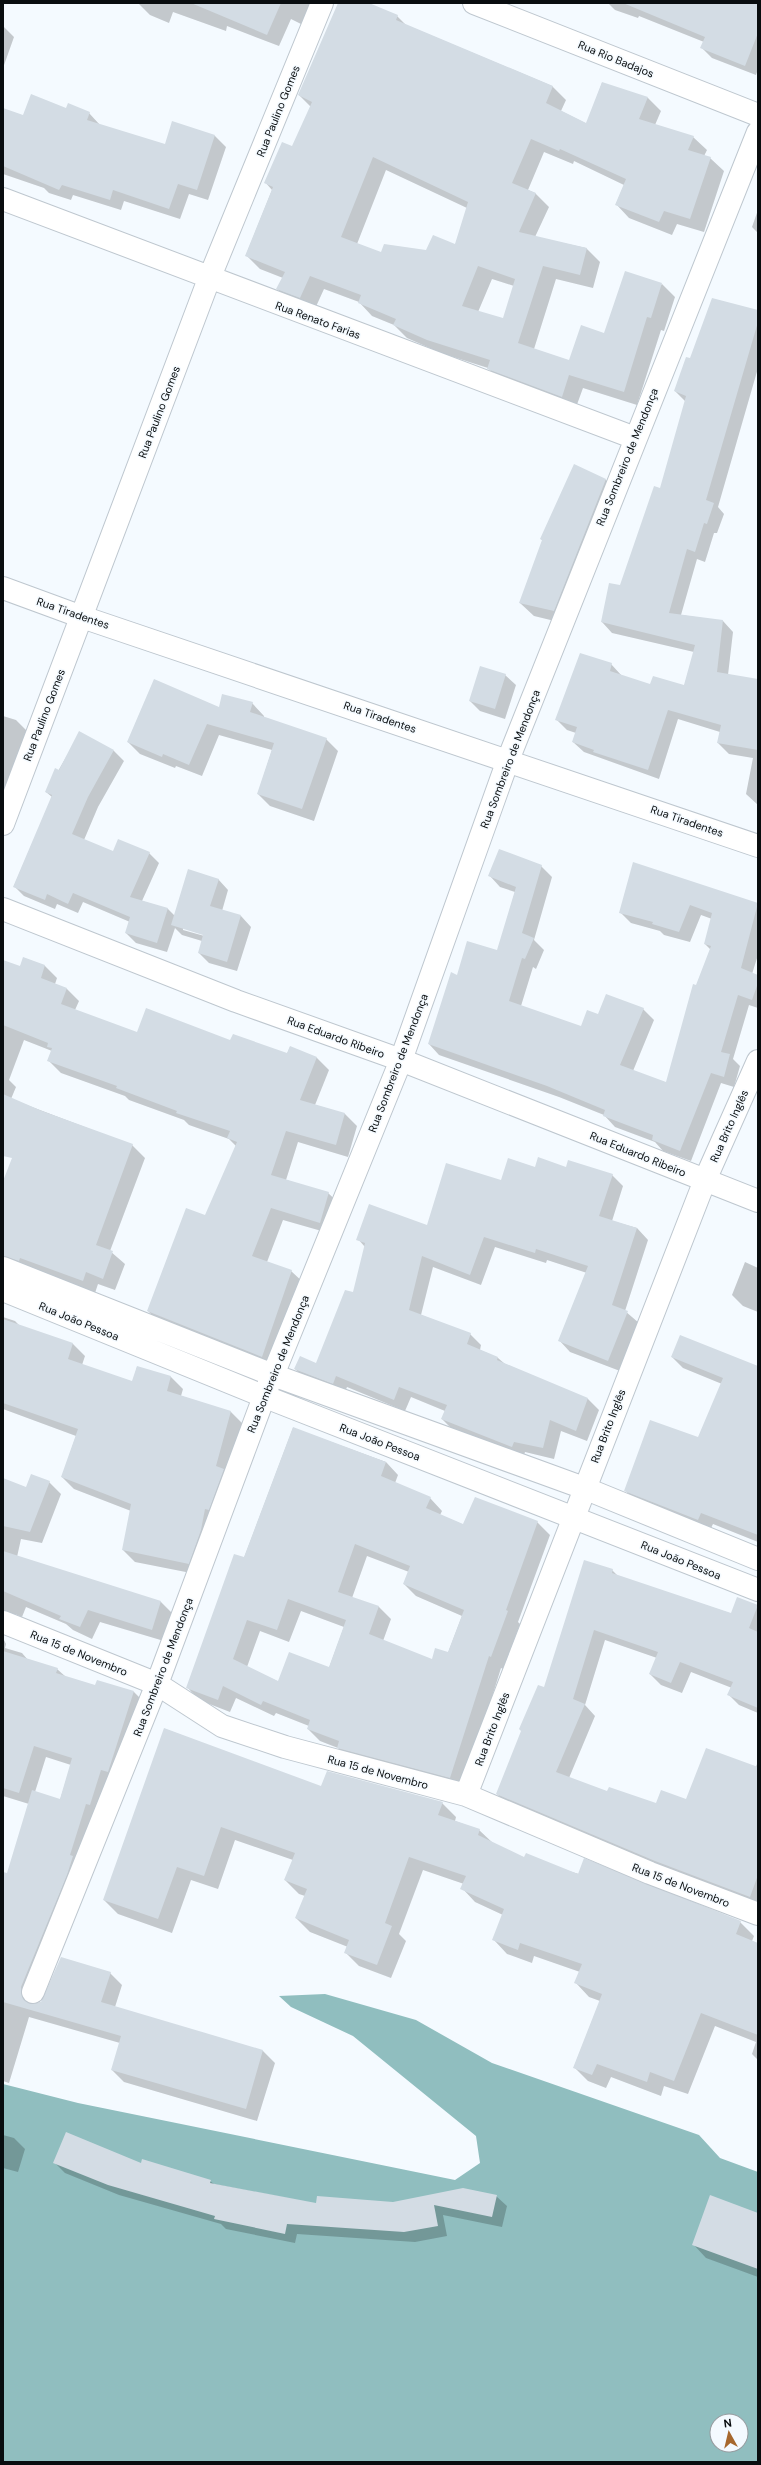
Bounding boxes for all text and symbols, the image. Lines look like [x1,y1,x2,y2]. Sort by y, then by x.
street label: Rua Rio Badajos [576,37,656,81]
street label: Rua Paulino Gomes [253,63,303,159]
street label: Rua Renato Farias [273,298,363,342]
street label: Rua Paulino Gomes [135,364,183,460]
street label: Rua Sombreiro de Mendonça [593,386,661,528]
street label: Rua Tiradentes [35,594,111,632]
street label: Rua Paulino Gomes [20,667,68,763]
street label: Rua Sombreiro de Mendonça [477,688,543,830]
street label: Rua Tiradentes [342,698,418,736]
street label: Rua Tiradentes [649,802,725,840]
street label: Rua Sombreiro de Mendonça [365,992,431,1134]
street label: Rua Eduardo Ribeiro [285,1013,387,1061]
street label: Rua Brito Inglês [707,1088,751,1164]
street label: Rua Eduardo Ribeiro [588,1128,688,1180]
street label: Rua Sombreiro de Mendonça [244,1293,312,1435]
street label: Rua João Pessoa [37,1299,121,1343]
street label: Rua Brito Inglês [587,1387,629,1465]
street label: Rua João Pessoa [338,1420,422,1464]
street label: Rua João Pessoa [639,1538,723,1582]
street label: Rua Sombreiro de Mendonça [130,1596,196,1738]
street label: Rua 15 de Novembro [28,1627,130,1679]
street label: Rua Brito Inglês [471,1690,513,1768]
street label: Rua 15 de Novembro [326,1752,430,1792]
street label: Rua 15 de Novembro [630,1860,732,1910]
north arrow [709,2413,749,2453]
text: N [723,2416,733,2431]

